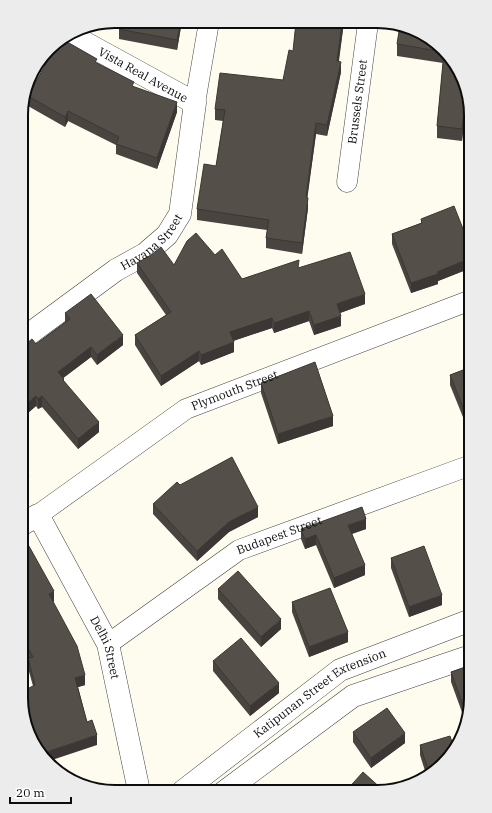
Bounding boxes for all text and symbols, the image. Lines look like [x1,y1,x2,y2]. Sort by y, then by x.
street label: Vista Real Avenue [96,44,191,105]
street label: Brussels Street [344,58,370,145]
street label: Havana Street [118,211,185,273]
street label: Plymouth Street [189,367,280,413]
street label: Budapest Street [234,512,324,557]
street label: Delhi Street [87,613,123,680]
street label: Katipunan Street Extension [250,645,388,741]
scale bar [10,779,71,805]
text: 20 m [16,785,45,800]

